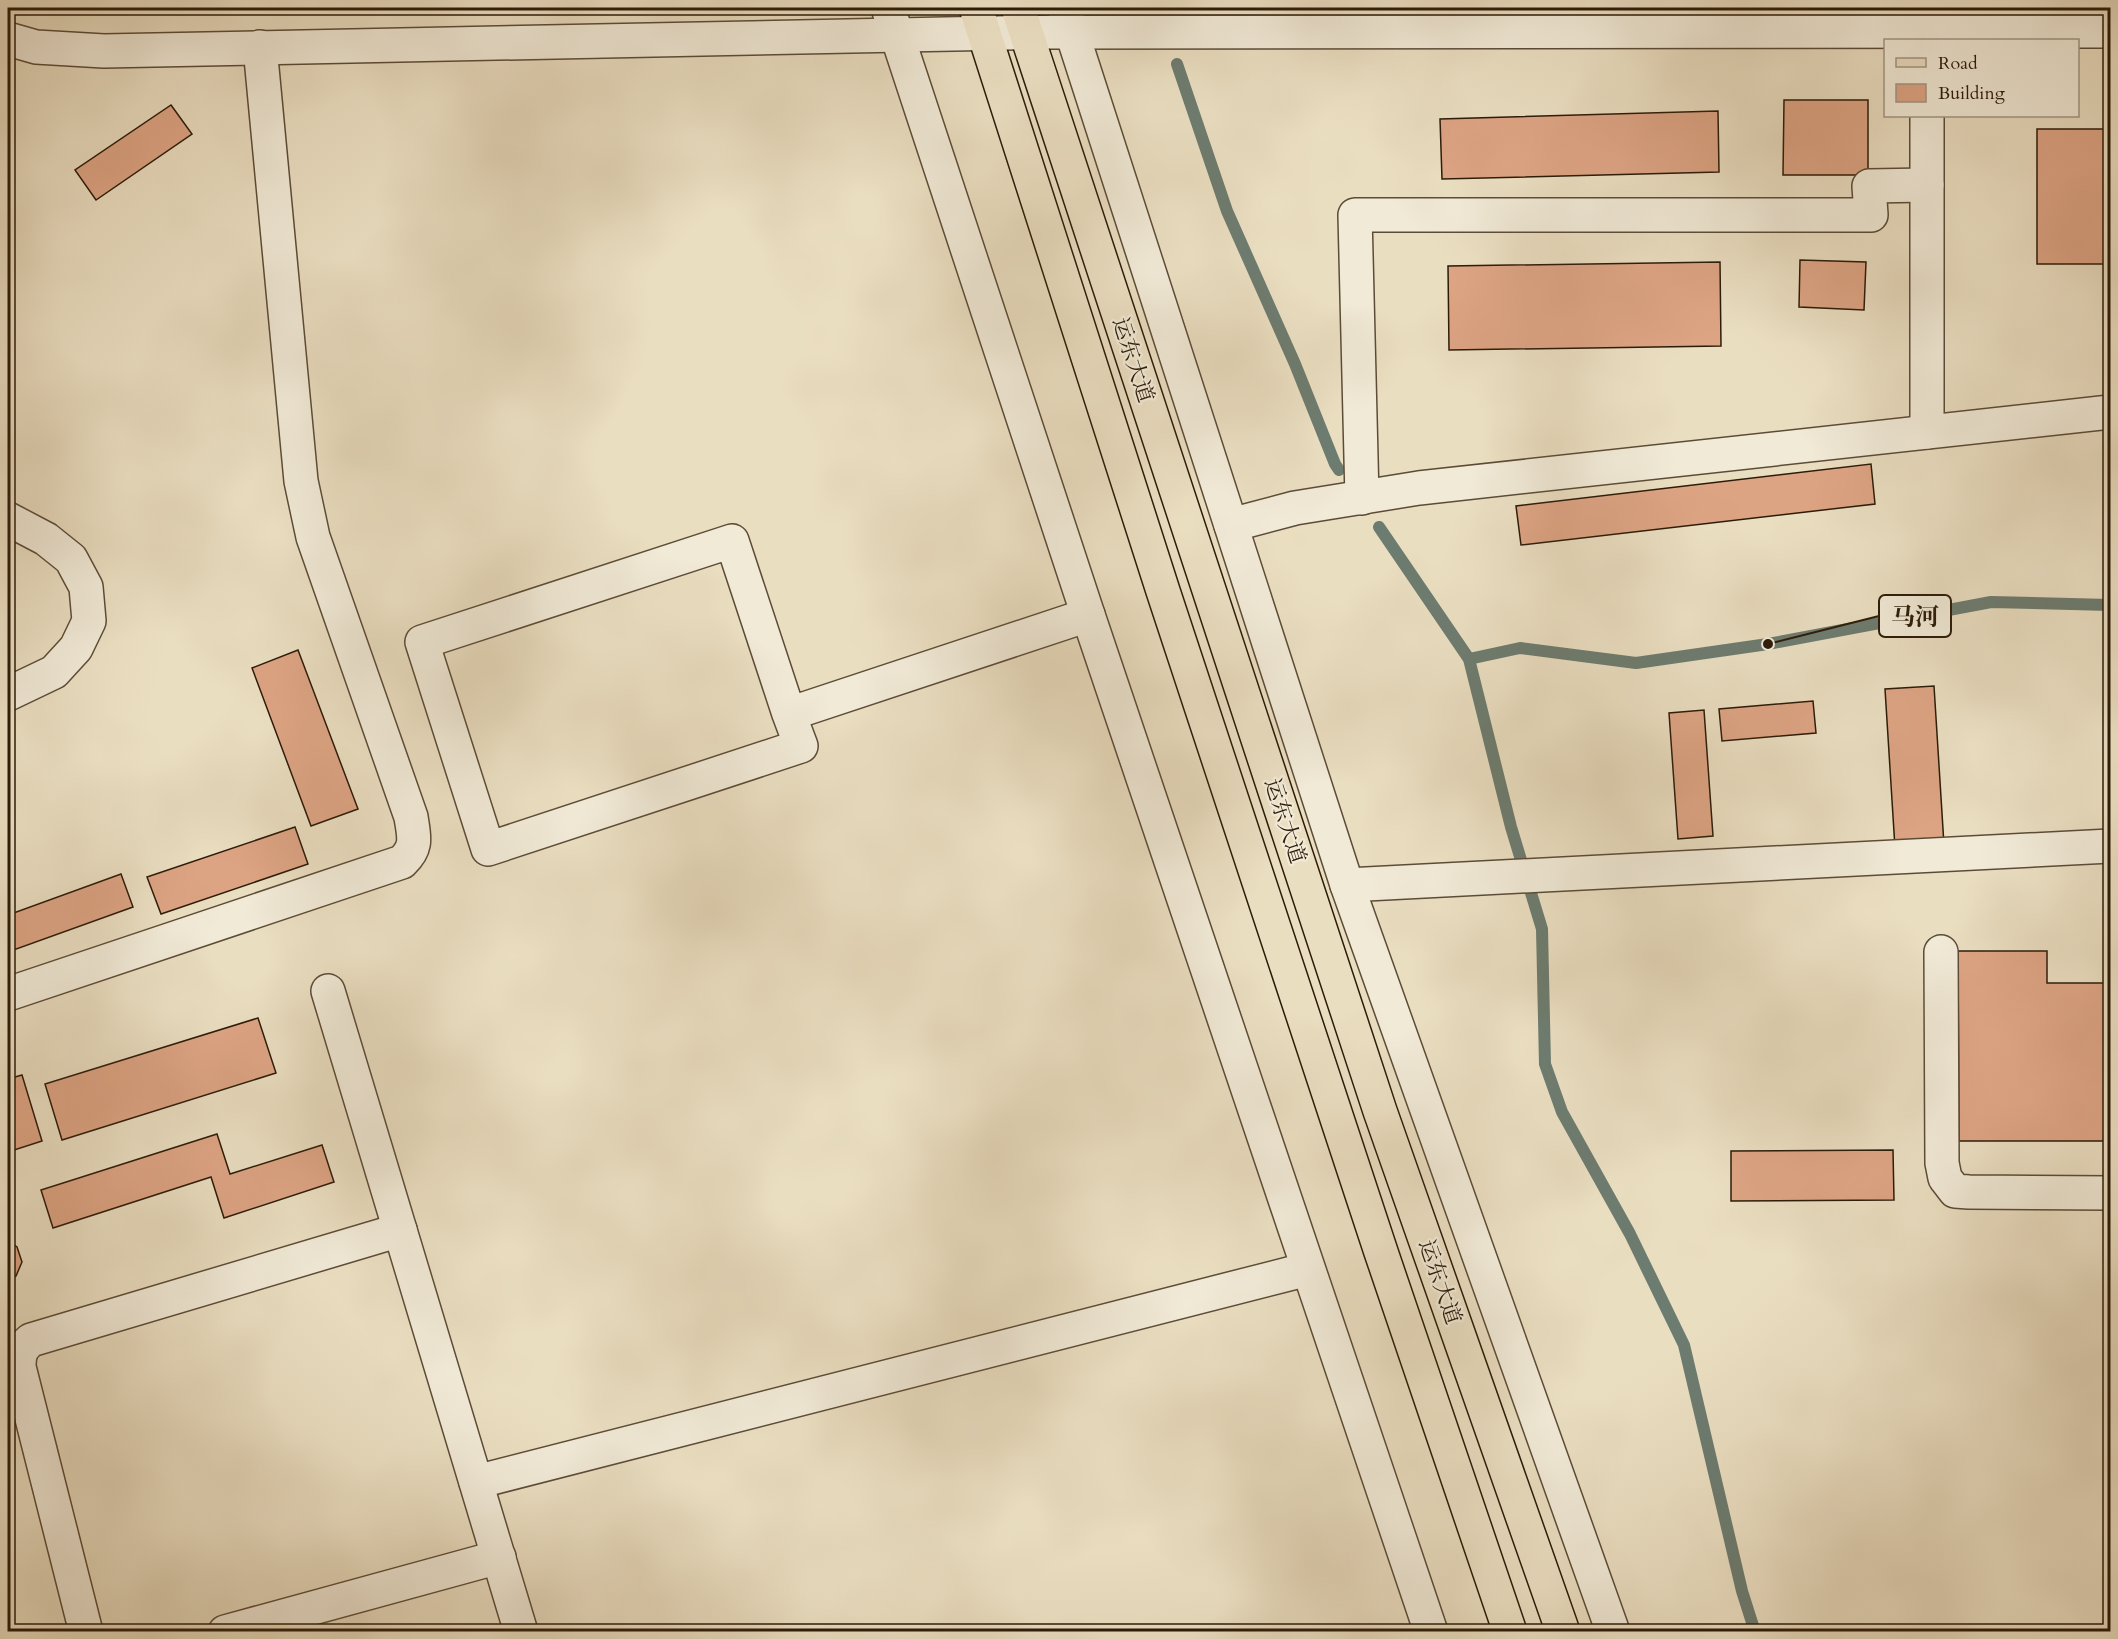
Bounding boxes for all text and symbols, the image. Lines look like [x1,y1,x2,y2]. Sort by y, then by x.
legend [1884,39,2079,117]
text: Road [1938,51,1978,76]
text: Building [1938,81,2006,106]
street label: 运东大道 [1105,314,1161,406]
callout: 马河 [1879,595,1951,637]
text: 马河 [1891,601,1939,634]
street label: 运东大道 [1257,775,1313,867]
street label: 运东大道 [1411,1236,1469,1328]

